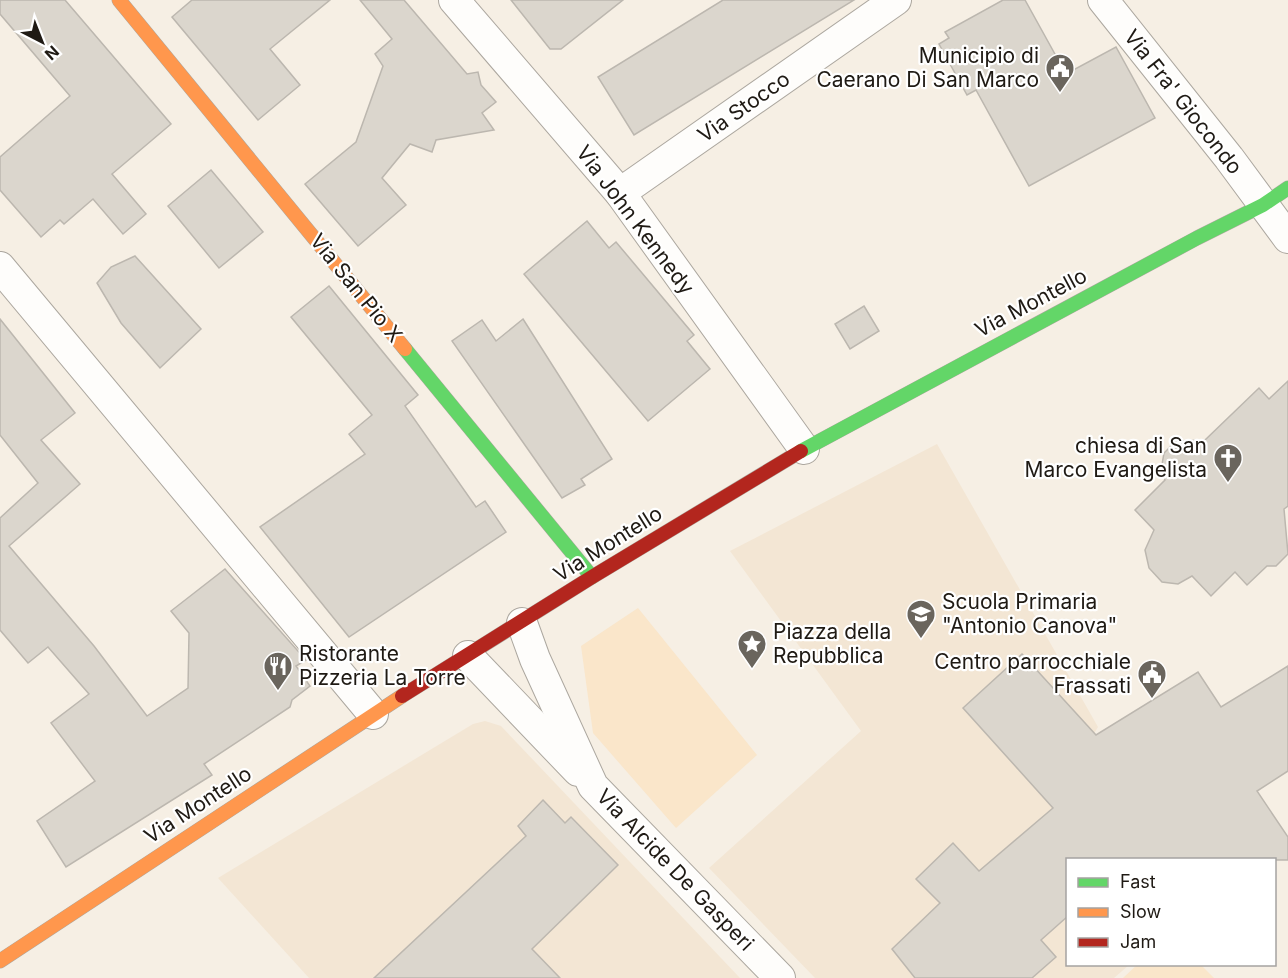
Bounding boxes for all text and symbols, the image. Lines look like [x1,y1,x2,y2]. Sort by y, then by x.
north arrow [12,12,72,72]
street label: Via Fra' Giocondo [1119,24,1248,179]
text: N [41,42,63,65]
place label: Municipio di Caerano Di San Marco [816,43,1039,92]
public building icon: Municipio di Caerano Di San Marco [1044,52,1076,94]
street label: Via Stocco [693,66,795,147]
street label: Via John Kennedy [571,140,700,299]
street label: Via San Pio X [305,228,408,347]
street label: Via Montello [971,263,1091,342]
place label: chiesa di San Marco Evangelista [1025,433,1207,482]
church icon: chiesa di San Marco Evangelista [1212,442,1244,484]
street label: Via Montello [549,500,666,587]
place label: Scuola Primaria "Antonio Canova" [942,589,1117,638]
school or university icon: Scuola Primaria "Antonio Canova" [905,598,937,640]
place label: Piazza della Repubblica [773,619,891,668]
place icon: Piazza della Repubblica [736,628,768,670]
place label: Ristorante Pizzeria La Torre [299,641,466,690]
place label: Centro parrocchiale Frassati [934,649,1131,698]
restaurant icon: Ristorante Pizzeria La Torre [262,650,294,692]
public building icon: Centro parrocchiale Frassati [1136,658,1168,700]
street label: Via Montello [139,761,256,849]
street label: Via Alcide De Gasperi [592,784,759,956]
legend [1066,858,1276,966]
text: Fast [1120,871,1156,892]
text: Slow [1120,901,1161,922]
text: Jam [1120,931,1156,952]

